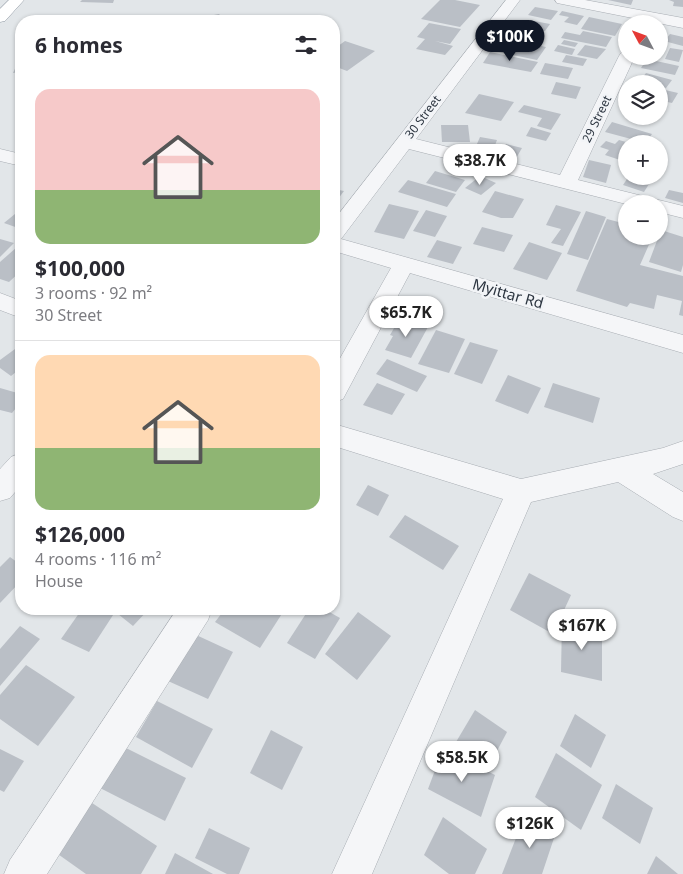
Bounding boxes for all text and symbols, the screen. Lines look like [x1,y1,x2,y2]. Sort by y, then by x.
north arrow [618,15,668,65]
map controls [618,15,668,245]
pin: $100K [475,20,545,62]
text: $100K [486,25,534,47]
text: 6 homes [35,31,123,59]
icon: filters [292,31,320,59]
button: layers [618,75,668,125]
street label: 30 Street [401,91,445,142]
street label: 29 Street [578,92,616,145]
icon: home [133,122,223,212]
button: + [618,135,668,185]
pin: $38.7K [439,144,521,186]
text: $38.7K [454,149,506,171]
button: − [618,195,668,245]
text: $100,000 [35,254,125,282]
street label: Myittar Rd [470,273,546,313]
text: 3 rooms · 92 m² [35,282,152,304]
pin: $65.7K [365,296,447,338]
text: $65.7K [380,301,432,323]
text: 30 Street [35,304,102,326]
icon: home [133,387,223,477]
text: $126,000 [35,520,125,548]
text: 4 rooms · 116 m² [35,548,161,570]
text: House [35,570,83,592]
pin: $167K [547,608,617,651]
text: $167K [558,614,606,636]
pin: $58.5K [421,740,503,783]
text: $58.5K [436,746,488,768]
pin: $126K [495,806,565,849]
text: $126K [506,812,554,834]

